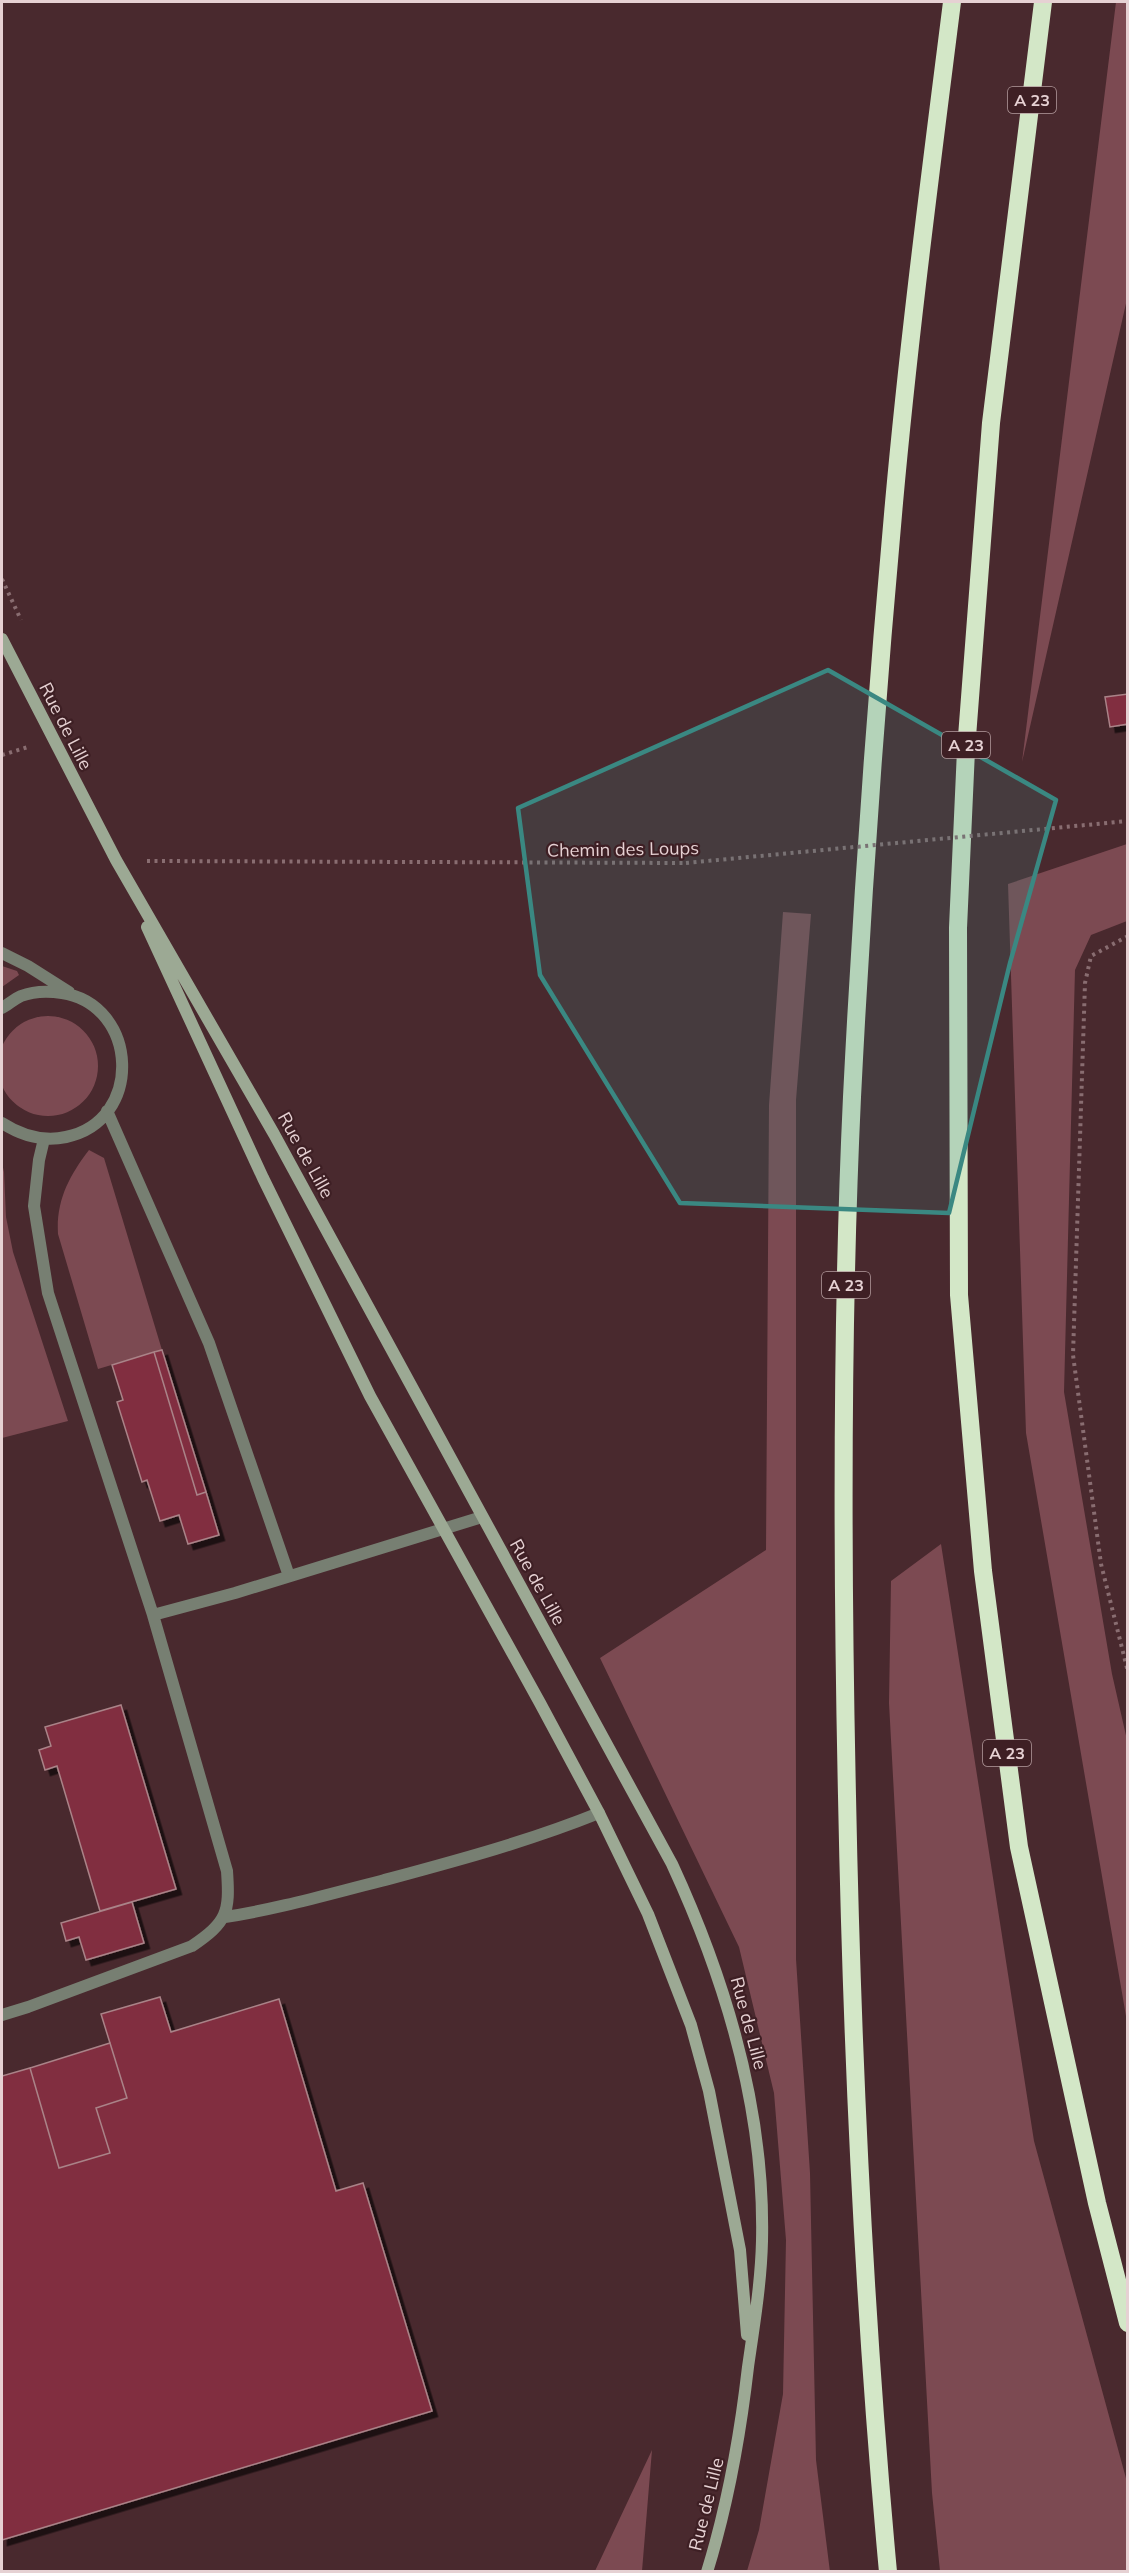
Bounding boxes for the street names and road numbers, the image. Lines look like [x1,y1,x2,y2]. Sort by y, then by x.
road number: A 23 [1008,87,1056,113]
street label: Rue de Lille [34,678,98,774]
road number: A 23 [942,732,990,758]
street label: Chemin des Loups [547,836,699,862]
street label: Rue de Lille [273,1108,339,1202]
road number: A 23 [822,1272,870,1298]
street label: Rue de Lille [505,1535,571,1629]
road number: A 23 [983,1740,1031,1766]
street label: Rue de Lille [726,1974,772,2072]
street label: Rue de Lille [683,2455,729,2553]

